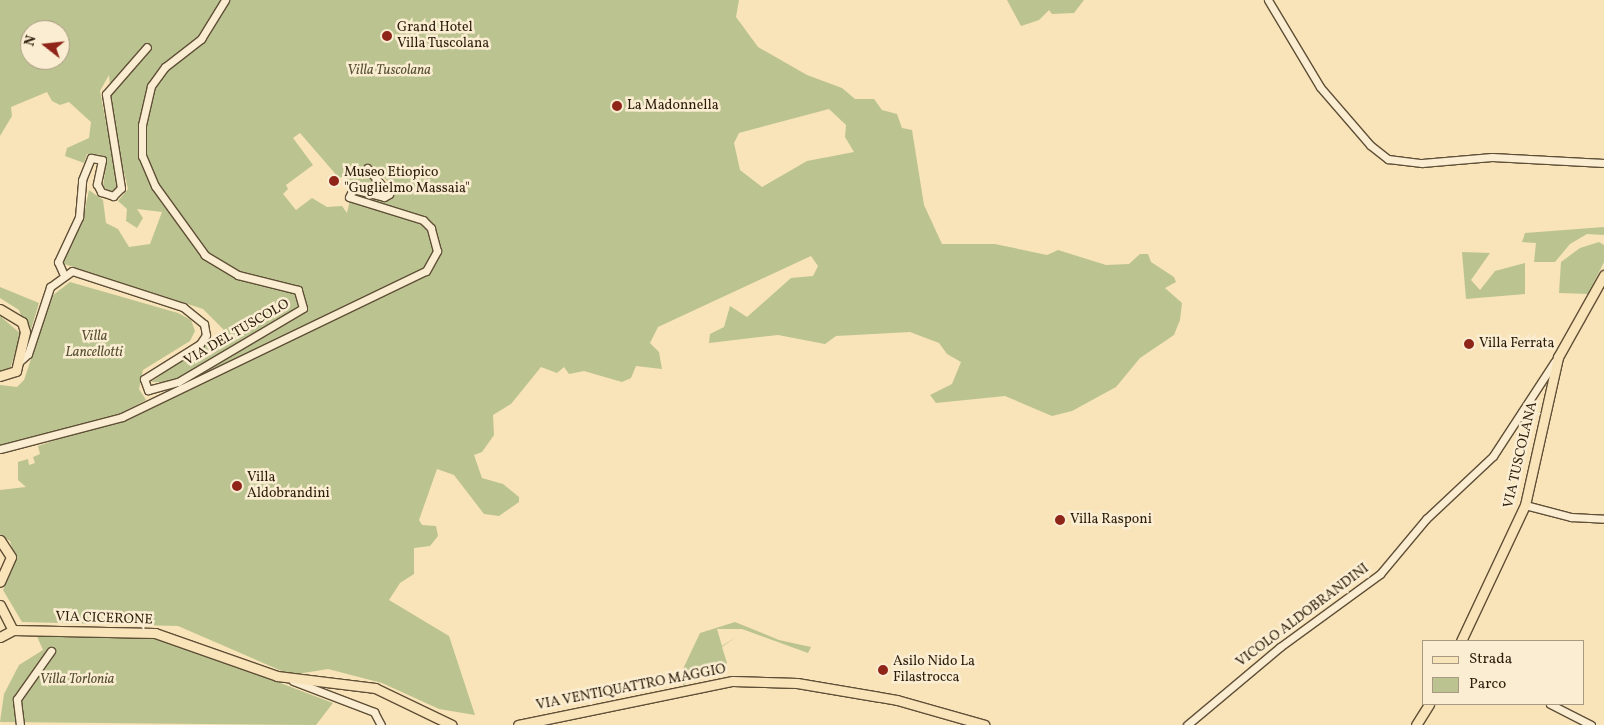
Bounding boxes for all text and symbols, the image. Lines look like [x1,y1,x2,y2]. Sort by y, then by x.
north arrow [20,20,70,70]
place label: Grand Hotel Villa Tuscolana [397,20,490,52]
marker: Grand Hotel Villa Tuscolana [381,30,393,42]
text: N [21,34,42,49]
park label: Villa Tuscolana [347,63,431,79]
place label: La Madonnella [627,98,719,114]
marker: La Madonnella [611,100,623,112]
place label: Museo Etiopico "Guglielmo Massaia" [344,165,470,198]
marker: Museo Etiopico "Guglielmo Massaia" [328,175,340,187]
street label: VIA DEL TUSCOLO [181,296,293,370]
park label: Villa Lancellotti [65,329,123,362]
place label: Villa Ferrata [1479,336,1554,352]
marker: Villa Ferrata [1463,338,1475,350]
street label: VIA TUSCOLANA [1501,400,1541,510]
place label: Villa Aldobrandini [247,470,330,502]
marker: Villa Aldobrandini [231,480,243,492]
place label: Villa Rasponi [1070,512,1152,528]
marker: Villa Rasponi [1054,514,1066,526]
street label: VICOLO ALDOBRANDINI [1233,561,1373,671]
street label: VIA CICERONE [55,609,153,629]
legend [1422,640,1584,705]
text: Strada [1469,649,1512,670]
place label: Asilo Nido La Filastrocca [893,654,975,686]
street label: VIA VENTIQUATTRO MAGGIO [535,661,727,715]
marker: Asilo Nido La Filastrocca [877,664,889,676]
park label: Villa Torlonia [40,672,114,688]
text: Parco [1469,674,1506,695]

